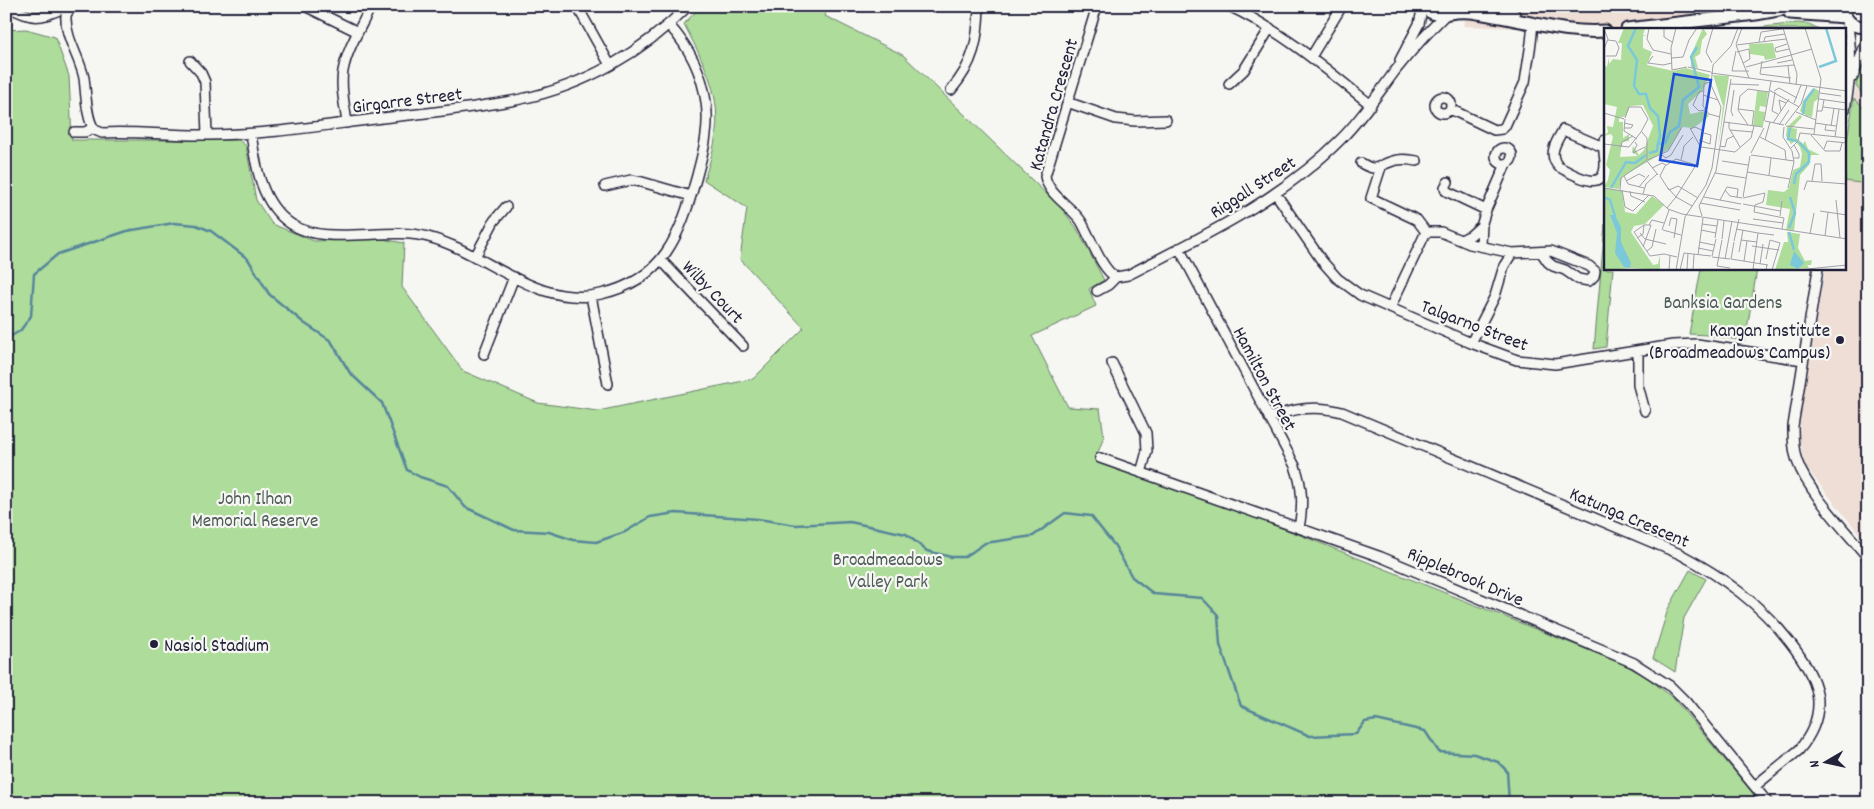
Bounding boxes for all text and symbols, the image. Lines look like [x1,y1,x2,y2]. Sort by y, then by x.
inset map [1604,28,1846,270]
street label: Katandra Crescent [1024,36,1087,174]
street label: Girgarre Street [351,82,464,123]
street label: Riggall Street [1206,151,1302,227]
street label: Wilby Court [674,256,749,331]
park label: Banksia Gardens [1664,291,1782,318]
street label: Talgarno Street [1416,294,1531,360]
place label: Kangan Institute (Broadmeadows Campus) [1650,319,1830,368]
street label: Hamilton Street [1224,323,1302,437]
marker: Kangan Institute (Broadmeadows Campus) [1834,334,1846,346]
street label: Katunga Crescent [1565,482,1693,557]
park label: John Ilhan Memorial Reserve [192,487,318,536]
street label: Ripplebrook Drive [1402,542,1527,615]
park label: Broadmeadows Valley Park [833,548,943,597]
place label: Nasiol Stadium [164,634,269,661]
marker: Nasiol Stadium [148,638,160,650]
north arrow [1802,736,1852,786]
text: N [1805,759,1826,769]

